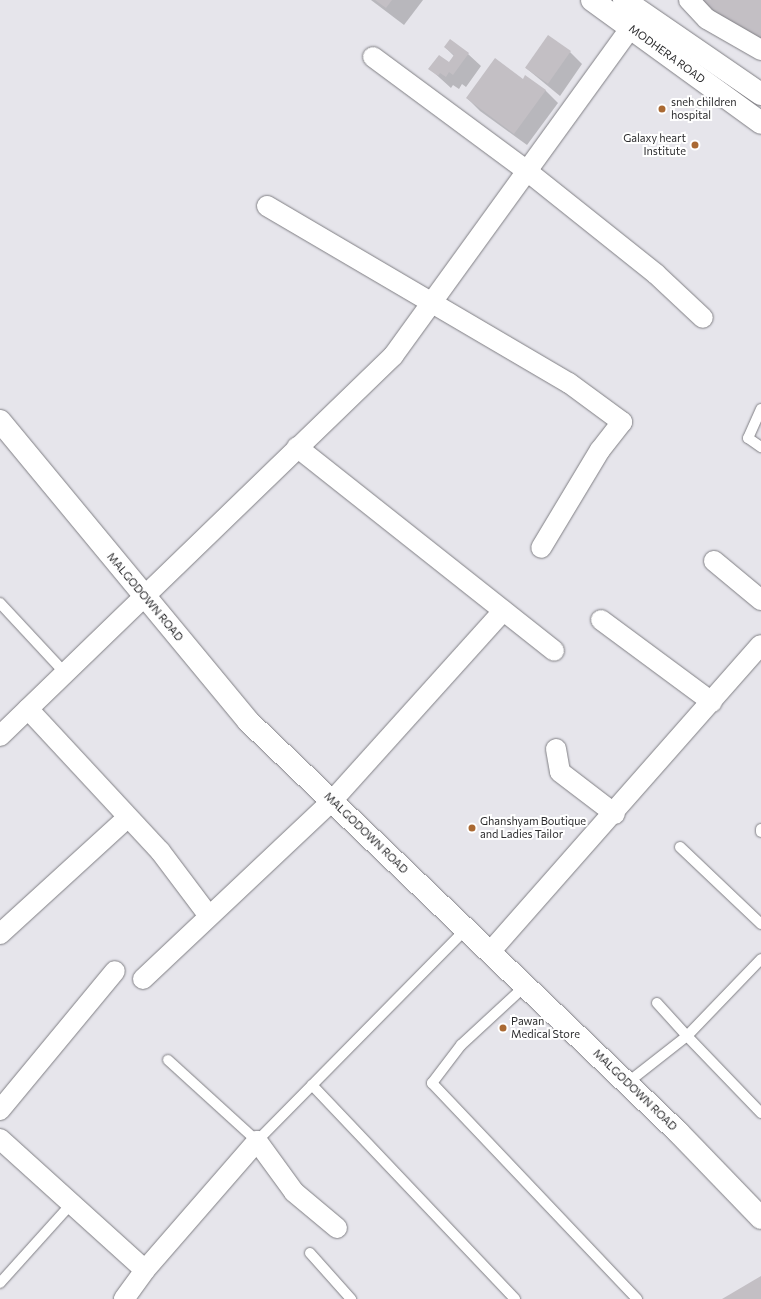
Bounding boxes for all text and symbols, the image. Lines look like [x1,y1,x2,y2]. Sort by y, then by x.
street label: MODHERA ROAD [626,22,708,86]
place label: sneh children hospital [671,96,737,122]
marker: sneh children hospital [656,103,668,115]
place label: Galaxy heart Institute [623,132,686,158]
marker: Galaxy heart Institute [689,139,701,151]
street label: MALGODOWN ROAD [104,550,186,644]
street label: MALGODOWN ROAD [321,790,411,876]
place label: Ghanshyam Boutique and Ladies Tailor [480,815,586,841]
marker: Ghanshyam Boutique and Ladies Tailor [467,823,477,833]
place label: Pawan Medical Store [511,1015,580,1041]
marker: Pawan Medical Store [498,1023,508,1033]
street label: MALGODOWN ROAD [590,1047,680,1133]

